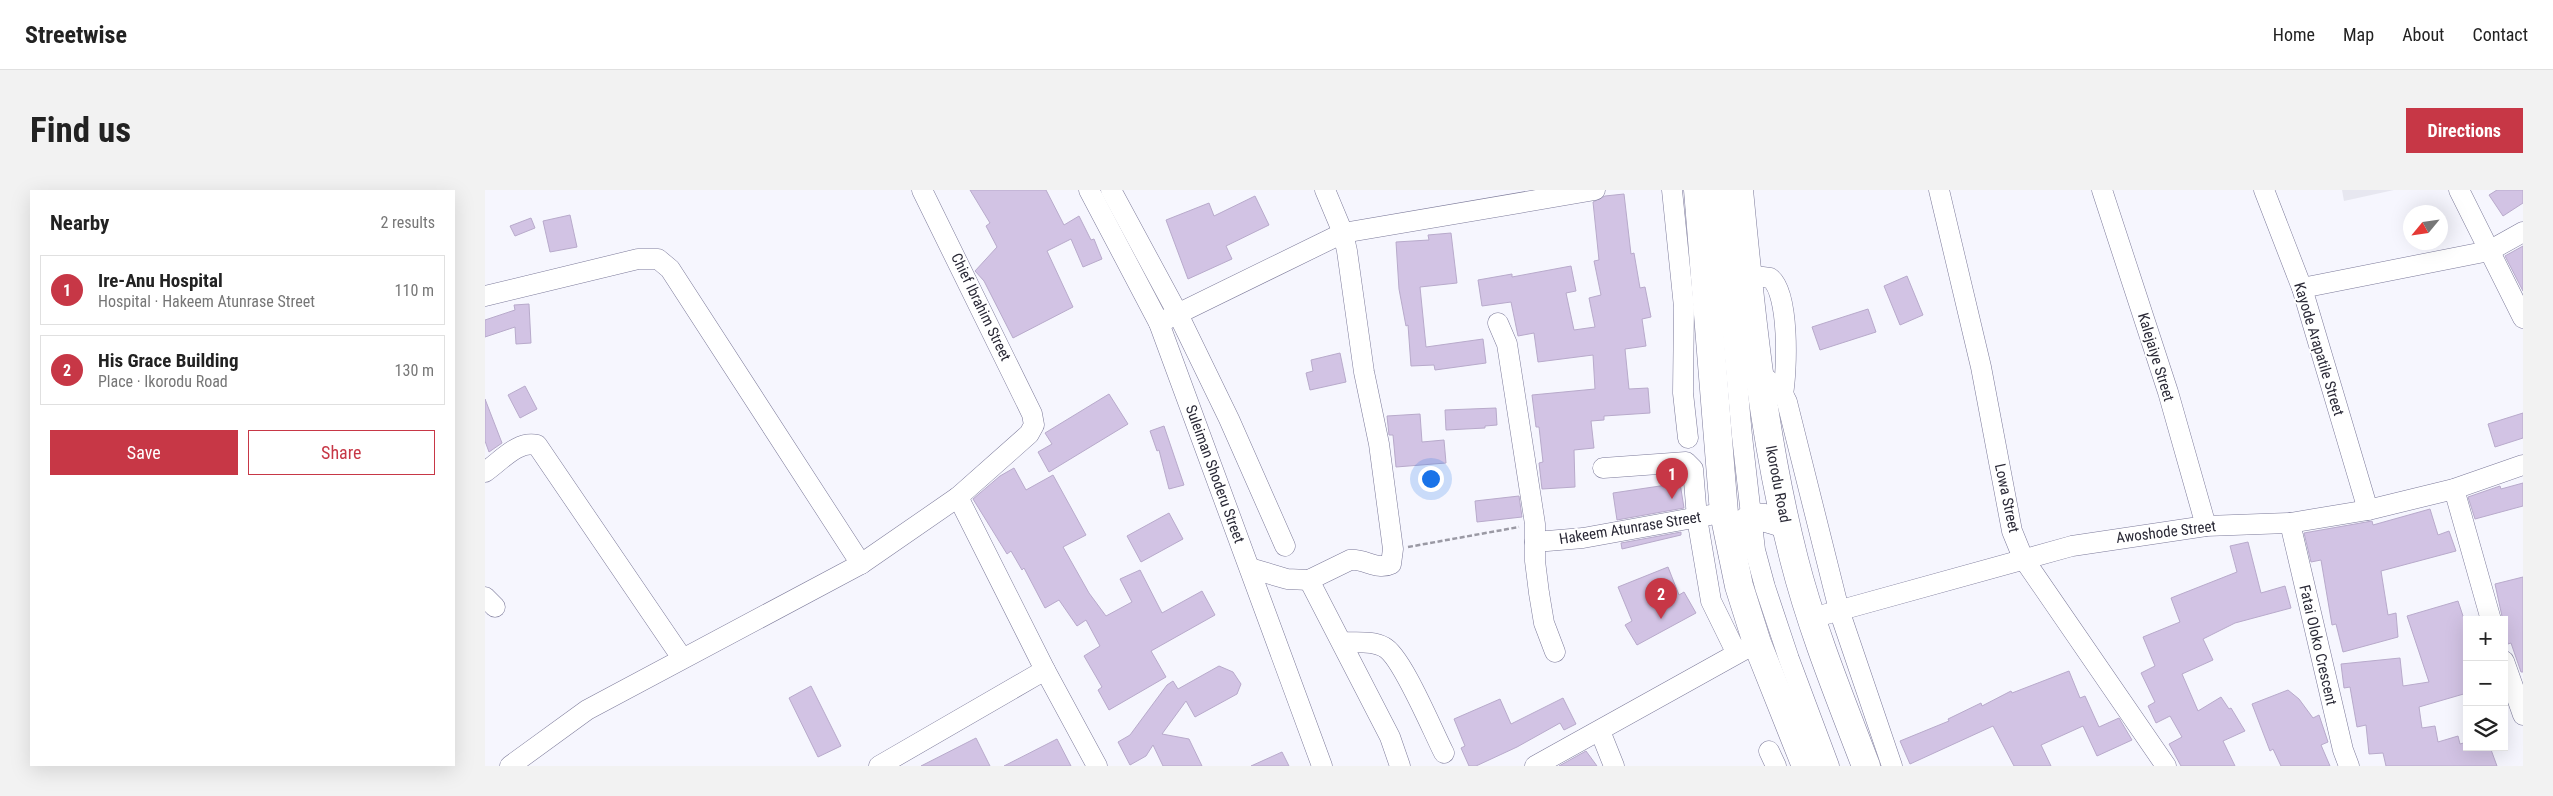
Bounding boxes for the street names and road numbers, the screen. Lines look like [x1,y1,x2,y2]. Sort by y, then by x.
street label: Chief Ibrahim Street [947,250,1015,364]
street label: Kayode Arapatile Street [2290,280,2348,418]
street label: Kalejaiye Street [2134,311,2178,403]
street label: Suleiman Shoderu Street [1182,403,1248,545]
street label: Ikorodu Road [1762,444,1794,524]
street label: Lowa Street [1991,462,2023,534]
street label: Hakeem Atunrase Street [1558,508,1702,548]
street label: Awoshode Street [2115,517,2217,547]
street label: Fatai Oloko Crescent [2295,583,2341,707]

